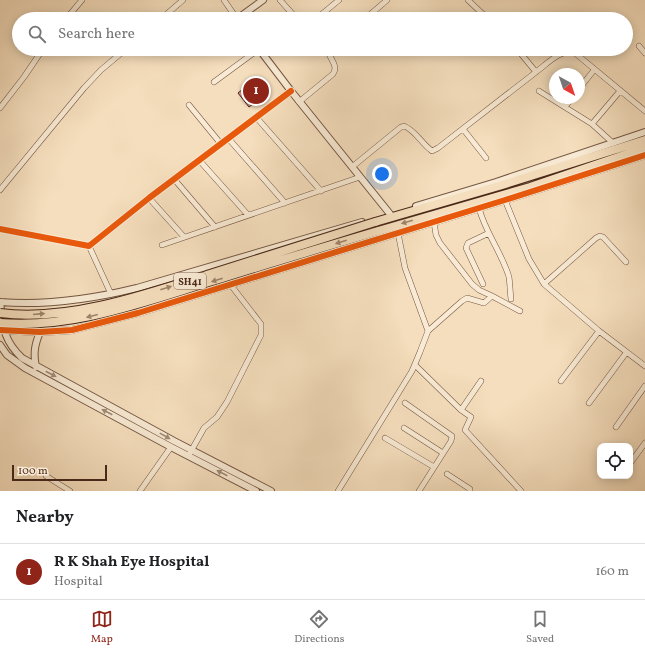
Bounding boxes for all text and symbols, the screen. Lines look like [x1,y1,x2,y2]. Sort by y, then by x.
search box [12,12,633,56]
icon: search [26,23,48,45]
text: Search here [58,24,135,45]
north arrow [549,68,585,104]
pin: 1 [243,76,269,106]
your location [372,164,392,184]
one-way arrow [401,219,413,225]
one-way arrow [335,239,347,245]
road number: SH41 [174,273,206,289]
one-way arrow [210,277,222,283]
one-way arrow [160,285,172,291]
one-way arrow [33,310,45,317]
one-way arrow [86,313,98,319]
one-way arrow [45,371,57,378]
one-way arrow [101,409,112,416]
one-way arrow [159,433,171,440]
map controls [597,443,633,479]
button: locate [597,443,633,479]
scale bar [12,463,107,482]
text: 100 m [18,464,48,479]
one-way arrow [216,470,227,476]
text: Nearby [16,506,74,529]
text: R K Shah Eye Hospital [54,552,209,573]
text: 1 [26,563,32,581]
text: 160 m [595,563,629,581]
text: Hospital [54,573,103,591]
tab: Map [91,608,113,647]
tab: Directions [294,608,345,647]
tab: Saved [526,608,554,647]

